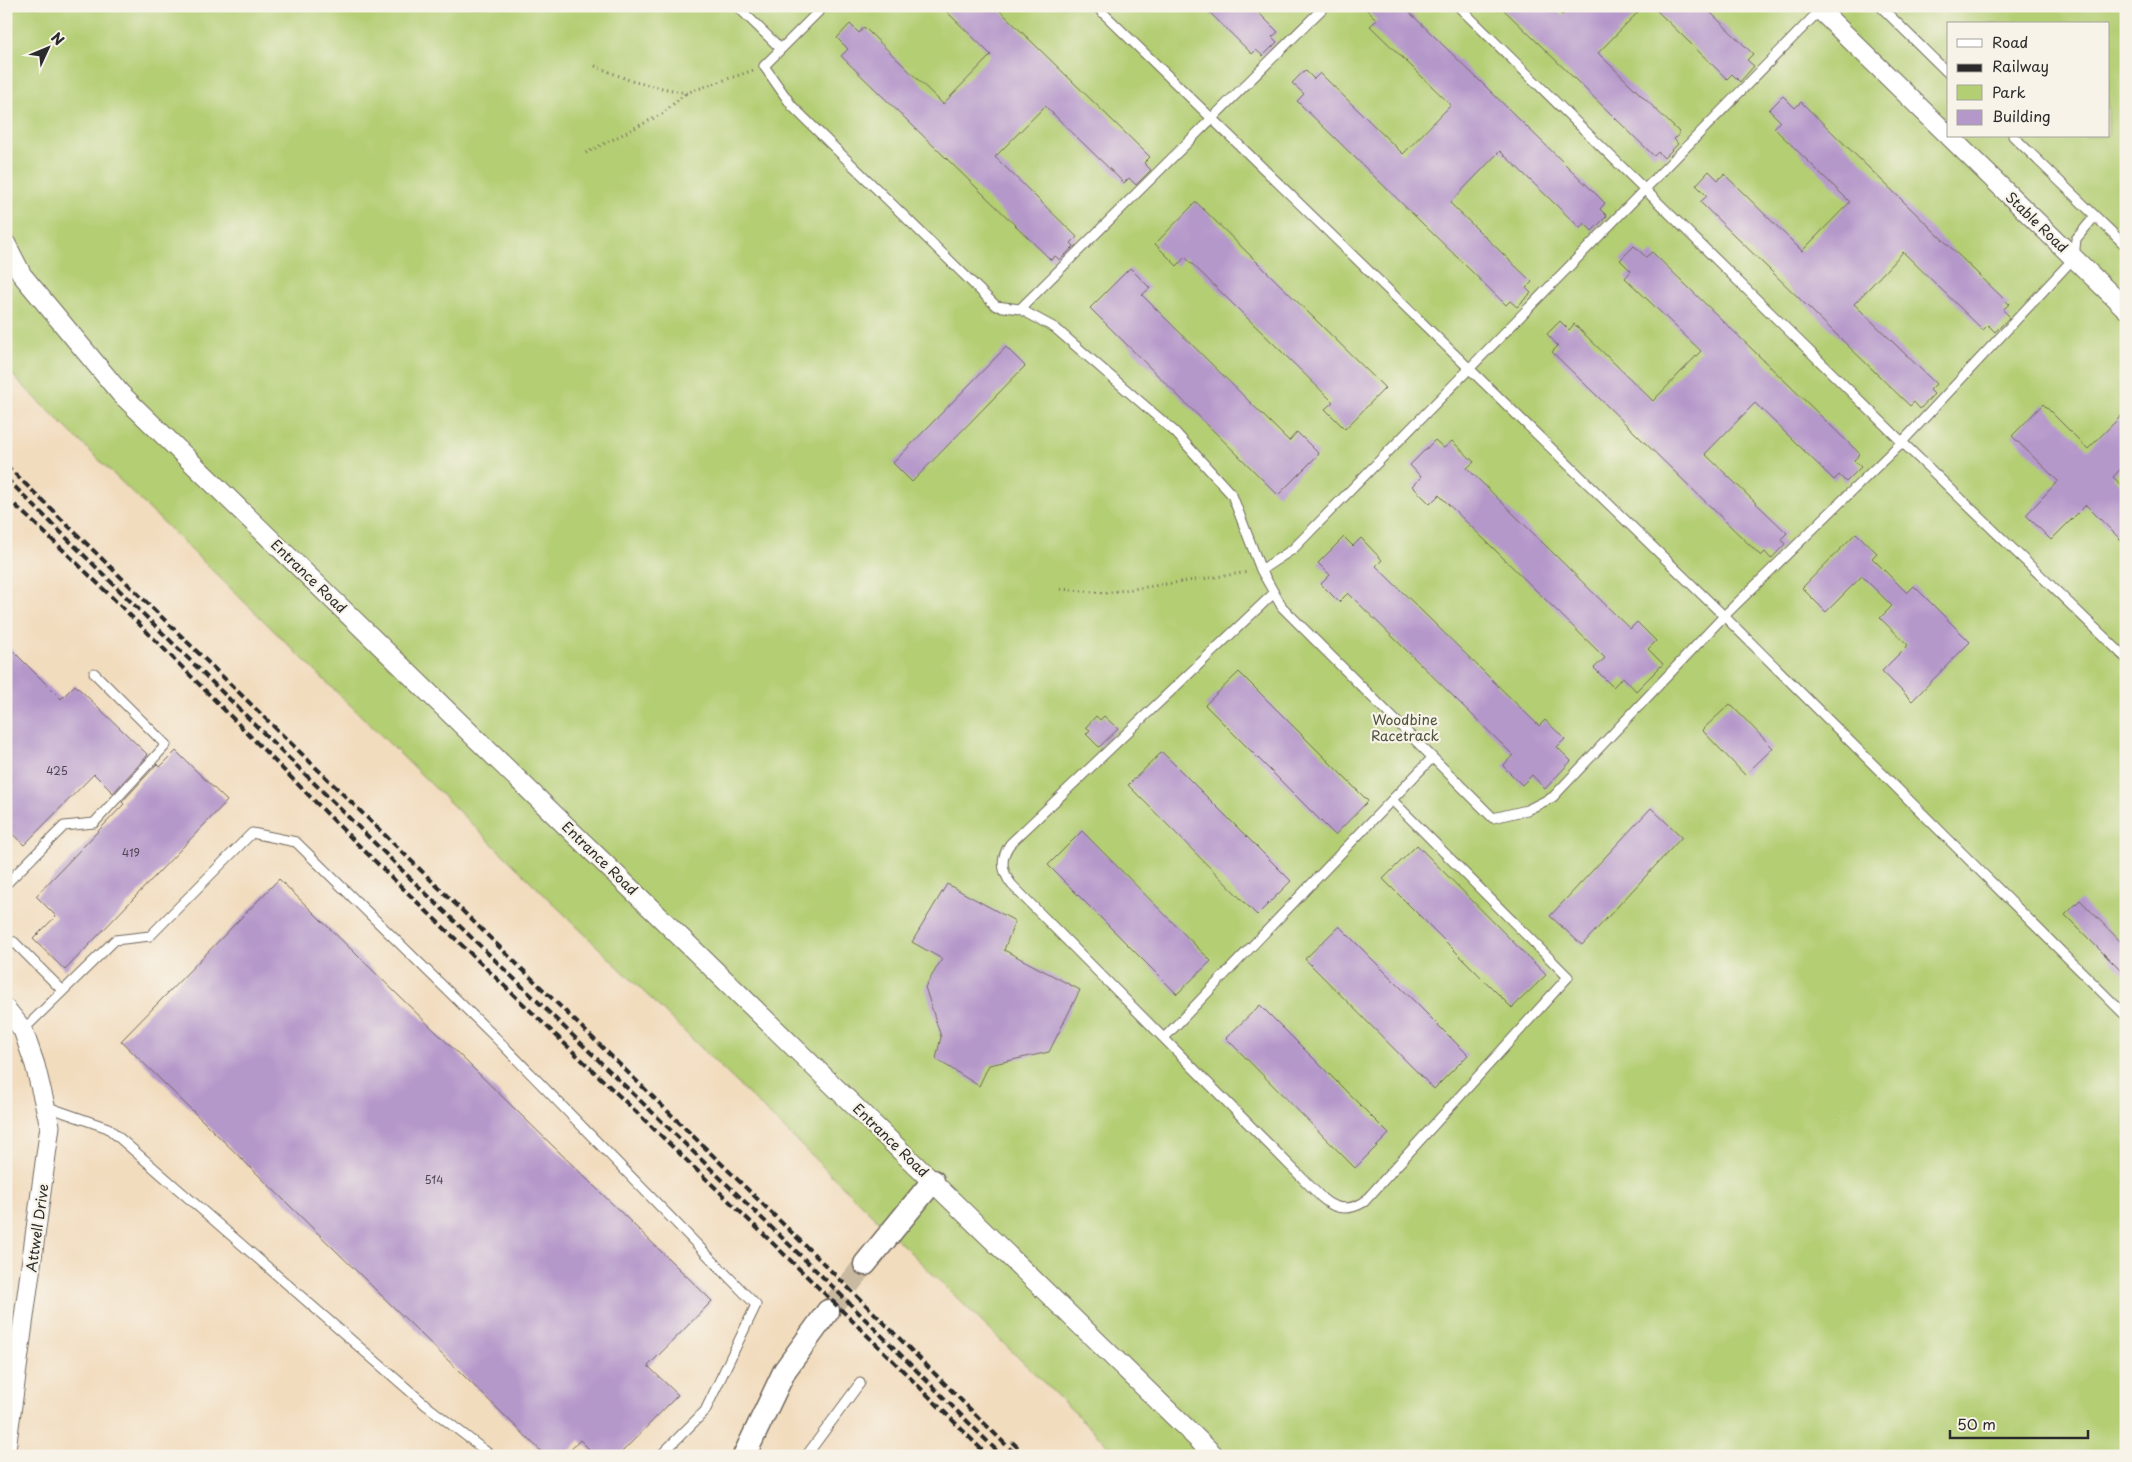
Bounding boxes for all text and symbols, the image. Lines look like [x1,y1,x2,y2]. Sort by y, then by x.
north arrow [22,22,72,72]
legend [1947,22,2110,138]
text: N [46,27,69,50]
text: Road [1992,30,2028,53]
text: Railway [1992,54,2049,77]
text: Park [1992,80,2026,103]
text: Building [1992,104,2051,127]
street label: Stable Road [2001,187,2073,257]
street label: Entrance Road [266,534,352,618]
park label: Woodbine Racetrack [1371,709,1440,746]
house number: 425 [46,762,68,779]
street label: Entrance Road [557,816,643,900]
house number: 419 [122,844,140,861]
street label: Entrance Road [848,1098,934,1182]
house number: 514 [424,1171,444,1188]
street label: Attwell Drive [20,1183,54,1273]
scale bar [1950,1407,2087,1439]
text: 50 m [1957,1412,1996,1435]

